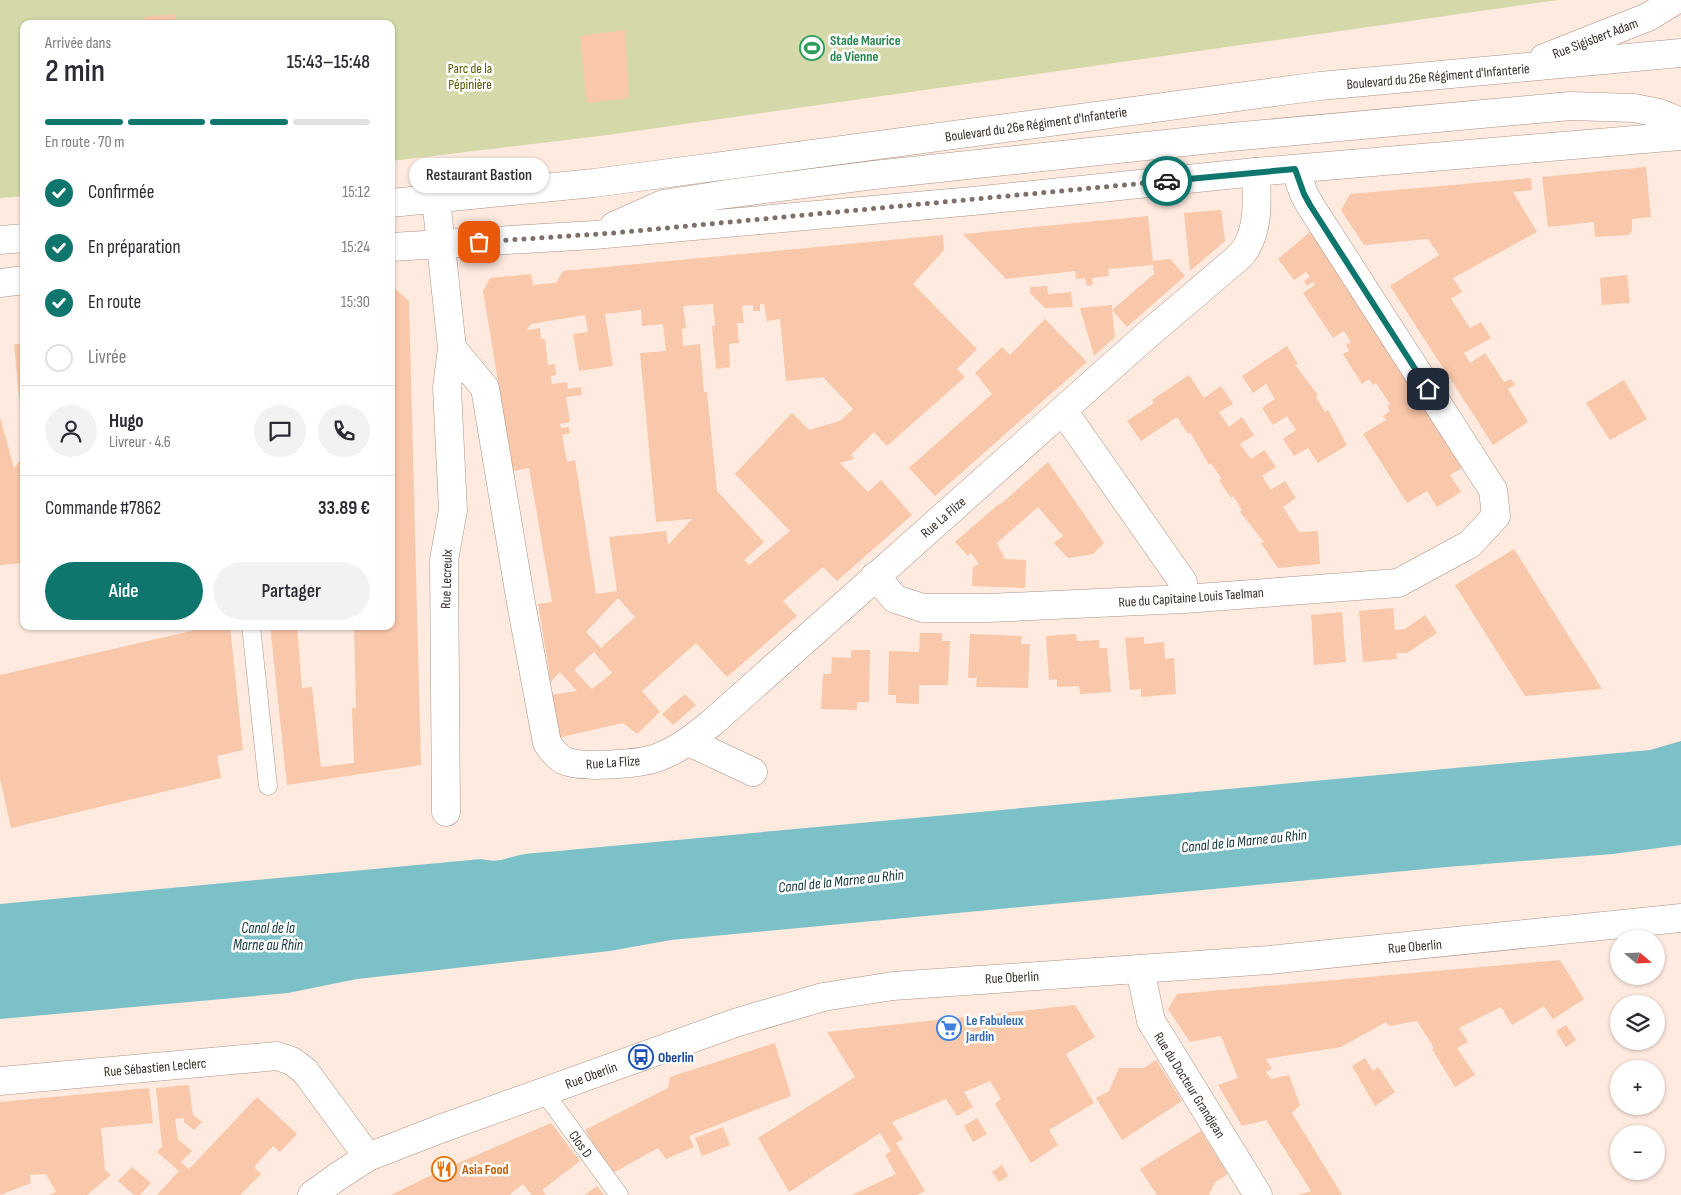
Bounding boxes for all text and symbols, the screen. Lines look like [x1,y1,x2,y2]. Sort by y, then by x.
street label: Rue Sigisbert Adam [1550,14,1640,63]
place label: Stade Maurice de Vienne [830,32,901,65]
text: Arrivée dans [45,34,111,53]
sports icon: Stade Maurice de Vienne [799,35,825,61]
text: 15:43–15:48 [287,51,370,74]
text: 2 min [45,52,105,91]
park label: Parc de la Pépinière [448,60,492,93]
street label: Boulevard du 26e Régiment d'Infanterie [1346,60,1530,93]
street label: Boulevard du 26e Régiment d'Infanterie [944,103,1128,146]
text: En route · 70 m [45,133,124,152]
courier [1142,156,1192,206]
callout: Restaurant Bastion [409,157,549,192]
text: Restaurant Bastion [426,166,532,185]
icon: car [1153,167,1181,195]
icon: check [45,179,73,207]
text: Confirmée [88,181,154,204]
text: 15:12 [343,183,370,202]
pin [458,221,500,263]
icon: bag [465,228,493,256]
icon: check [45,234,73,262]
text: En préparation [88,236,181,259]
text: 15:24 [342,238,370,257]
icon: check [45,289,73,317]
text: En route [88,291,141,314]
text: 15:30 [341,293,370,312]
text: Livrée [88,346,126,369]
pin [1407,368,1449,410]
icon: home [1414,375,1442,403]
button: person [45,405,97,457]
button: chat [254,405,306,457]
button: phone [318,405,370,457]
text: Hugo [109,410,144,433]
text: Livreur · 4.6 [109,433,171,452]
street label: Rue La Flize [917,493,969,542]
text: Commande #7862 [45,497,161,520]
text: 33.89 € [318,497,370,520]
street label: Rue Lecreulx [437,548,456,609]
button: Aide [45,562,203,620]
button: Partager [213,562,370,620]
street label: Rue du Capitaine Louis Taelman [1118,584,1264,611]
street label: Rue La Flize [585,752,641,773]
water label: Canal de la Marne au Rhin [1180,825,1308,858]
water label: Canal de la Marne au Rhin [777,865,905,898]
water label: Canal de la Marne au Rhin [233,919,303,955]
north arrow [1610,930,1665,985]
map controls [1610,930,1665,1180]
street label: Rue Oberlin [1387,936,1443,957]
street label: Rue Oberlin [985,968,1039,987]
button: layers [1610,995,1665,1050]
place label: Le Fabuleux Jardin [965,1012,1024,1045]
supermarket icon: Le Fabuleux Jardin [936,1015,962,1041]
street label: Rue du Docteur Grandjean [1150,1029,1229,1141]
bus stop icon: Oberlin [628,1044,654,1070]
place label: Oberlin [658,1049,694,1066]
street label: Rue Sébastien Leclerc [103,1055,207,1080]
street label: Rue Oberlin [563,1058,619,1093]
button: + [1610,1060,1665,1115]
button: − [1610,1125,1665,1180]
street label: Clos D [565,1127,596,1161]
restaurant icon: Asia Food [431,1156,457,1182]
place label: Asia Food [461,1161,509,1178]

